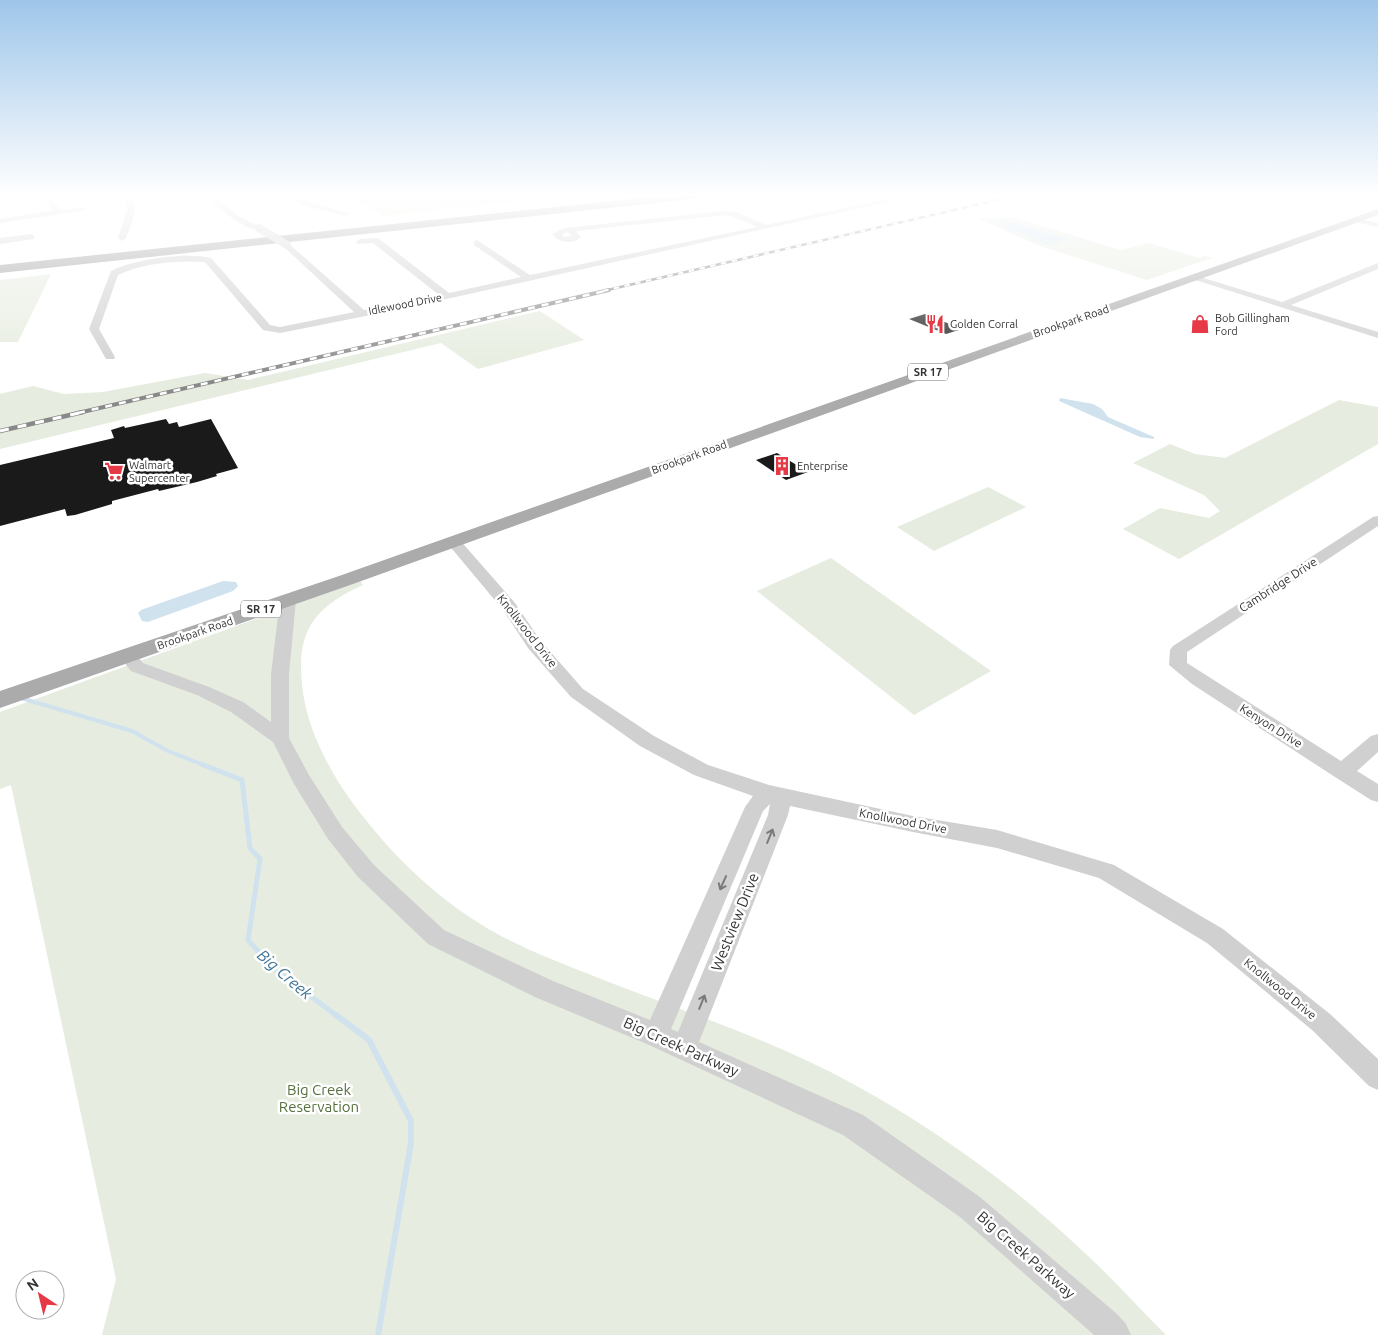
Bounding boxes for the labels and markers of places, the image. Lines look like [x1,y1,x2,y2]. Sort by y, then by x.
place label: Bob Gillingham Ford [1215,312,1290,337]
restaurant icon: Golden Corral [924,313,946,335]
shop icon: Bob Gillingham Ford [1189,313,1211,335]
place label: Golden Corral [950,318,1018,330]
building icon: Enterprise [771,455,793,477]
place label: Walmart Supercenter [129,459,191,484]
supermarket icon: Walmart Supercenter [103,460,125,482]
place label: Enterprise [797,460,848,472]

